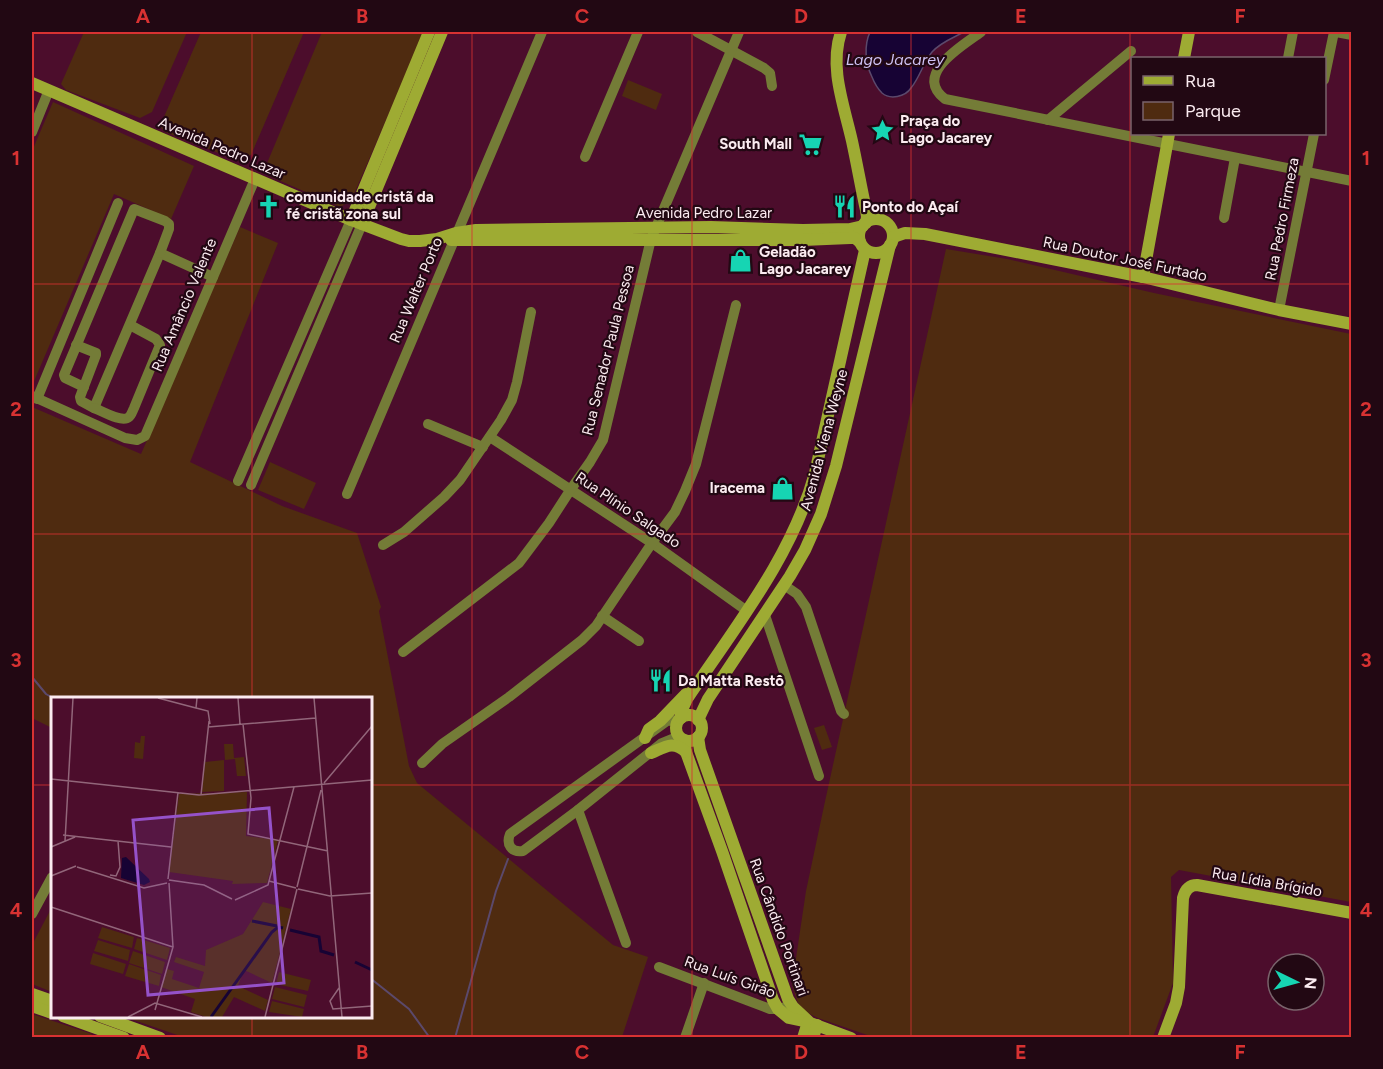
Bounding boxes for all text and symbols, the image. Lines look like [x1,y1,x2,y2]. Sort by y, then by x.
text: A [136,4,151,28]
text: B [356,4,368,28]
text: C [575,4,589,28]
text: D [794,4,808,28]
text: E [1015,4,1027,28]
text: F [1234,4,1246,28]
water label: Lago Jacarey [846,50,945,69]
legend [1131,57,1326,135]
text: Rua [1185,70,1216,92]
text: Parque [1185,100,1241,122]
place label: Praça do Lago Jacarey [900,112,992,147]
street label: Avenida Pedro Lazar [156,113,288,183]
place icon: Praça do Lago Jacarey [869,117,895,143]
supermarket icon: South Mall [797,131,823,157]
place label: South Mall [719,135,792,153]
text: 1 [12,146,20,170]
text: 1 [1362,146,1370,170]
street label: Rua Pedro Firmeza [1261,156,1303,282]
place label: comunidade cristã da fé cristã zona sul [286,188,434,223]
church icon: comunidade cristã da fé cristã zona sul [255,193,281,219]
restaurant icon: Ponto do Açaí [831,194,857,220]
place label: Ponto do Açaí [862,198,959,216]
street label: Avenida Pedro Lazar [636,204,772,222]
street label: Rua Doutor José Furtado [1041,233,1209,285]
street label: Rua Walter Porto [386,234,446,346]
street label: Rua Amâncio Valente [148,236,220,374]
place label: Geladão Lago Jacarey [759,243,851,278]
shop icon: Geladão Lago Jacarey [728,248,754,274]
street label: Rua Senador Paula Pessoa [578,263,638,437]
street label: Avenida Viena Weyne [796,367,852,513]
text: 2 [10,397,22,421]
text: 2 [1360,397,1372,421]
street label: Rua Plínio Salgado [572,468,684,552]
shop icon: Iracema [770,475,796,501]
place label: Iracema [709,479,765,497]
text: 3 [10,648,22,672]
text: 3 [1360,648,1372,672]
restaurant icon: Da Matta Restô [647,668,673,694]
place label: Da Matta Restô [678,672,784,690]
inset map [51,697,372,1018]
street label: Rua Cândido Portinari [746,856,812,998]
street label: Rua Lídia Brígido [1211,863,1324,901]
text: 4 [10,898,23,922]
text: 4 [1360,898,1373,922]
street label: Rua Luís Girão [682,952,778,1002]
north arrow [1266,952,1326,1012]
text: N [1300,976,1320,990]
text: A [136,1040,151,1064]
text: B [356,1040,368,1064]
text: C [575,1040,589,1064]
text: D [794,1040,808,1064]
text: E [1015,1040,1027,1064]
text: F [1234,1040,1246,1064]

